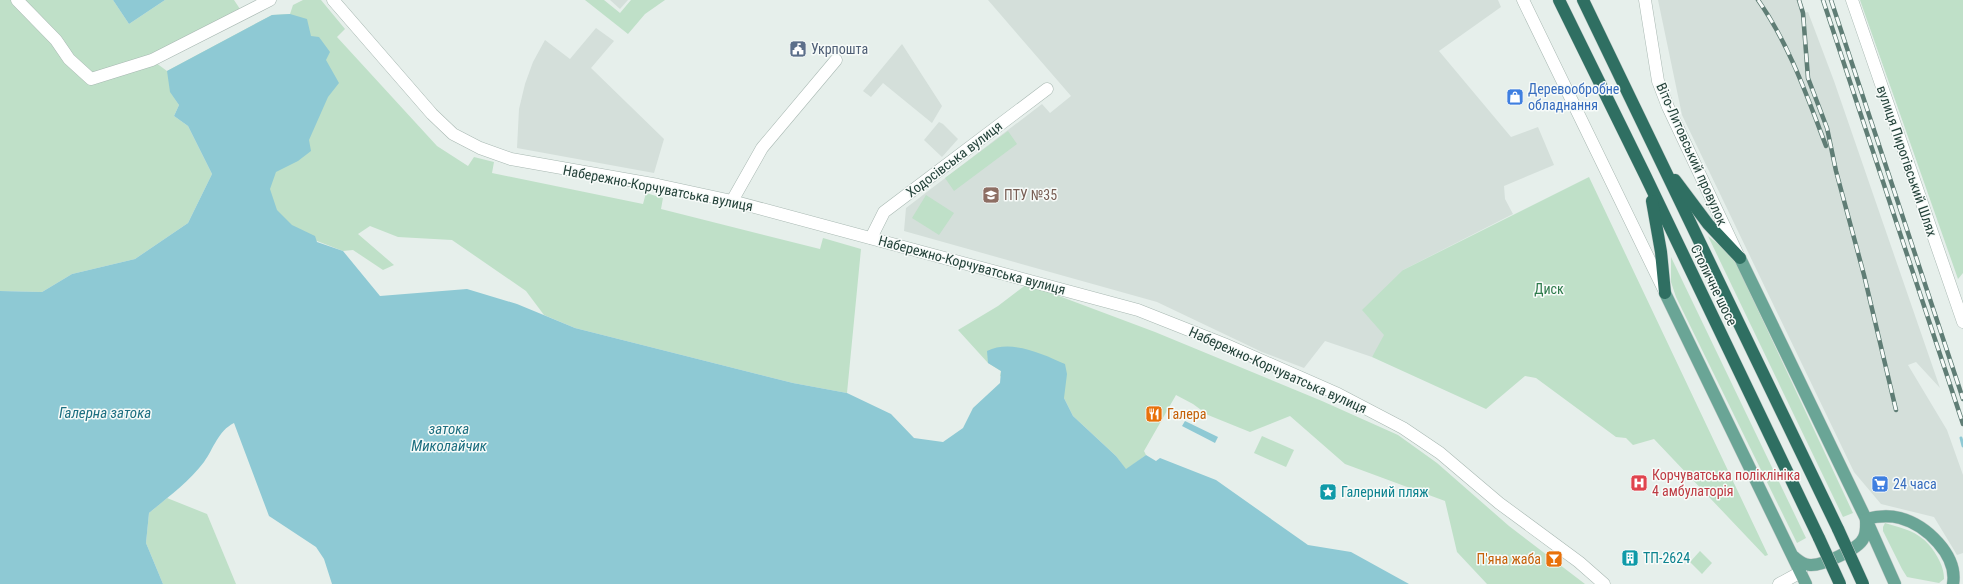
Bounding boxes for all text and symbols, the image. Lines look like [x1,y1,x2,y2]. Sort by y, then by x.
public building icon: Укрпошта [788,39,808,59]
place label: Укрпошта [811,41,868,57]
street label: Віто-Литовський провулок [1653,80,1731,228]
place label: Деревообробне обладнання [1528,81,1620,113]
street label: вулиця Пирогівський Шлях [1874,84,1940,238]
shop icon: Деревообробне обладнання [1505,87,1525,107]
street label: Ходосівська вулиця [903,118,1005,200]
street label: Набережно-Корчуватська вулиця [562,162,754,214]
school or university icon: ПТУ №35 [981,185,1001,205]
place label: ПТУ №35 [1004,187,1057,203]
street label: Набережно-Корчуватська вулиця [877,232,1067,298]
street label: Столичне шосе [1687,242,1741,329]
park label: Диск [1534,281,1564,297]
street label: Набережно-Корчуватська вулиця [1187,323,1369,417]
water label: Галерна затока [59,404,151,422]
restaurant icon: Галера [1144,404,1164,424]
place label: Галера [1167,406,1206,422]
water label: затока Миколайчик [411,420,488,455]
place label: Корчуватська поліклініка 4 амбулаторія [1652,467,1800,499]
hospital icon: Корчуватська поліклініка 4 амбулаторія [1629,473,1649,493]
supermarket icon: 24 часа [1870,474,1890,494]
place label: 24 часа [1893,476,1937,492]
place icon: Галерний пляж [1318,482,1338,502]
place label: Галерний пляж [1341,484,1429,500]
building icon: ТП-2624 [1620,548,1640,568]
bar icon: П'яна жаба [1544,549,1564,569]
place label: ТП-2624 [1643,550,1690,566]
place label: П'яна жаба [1477,551,1541,567]

